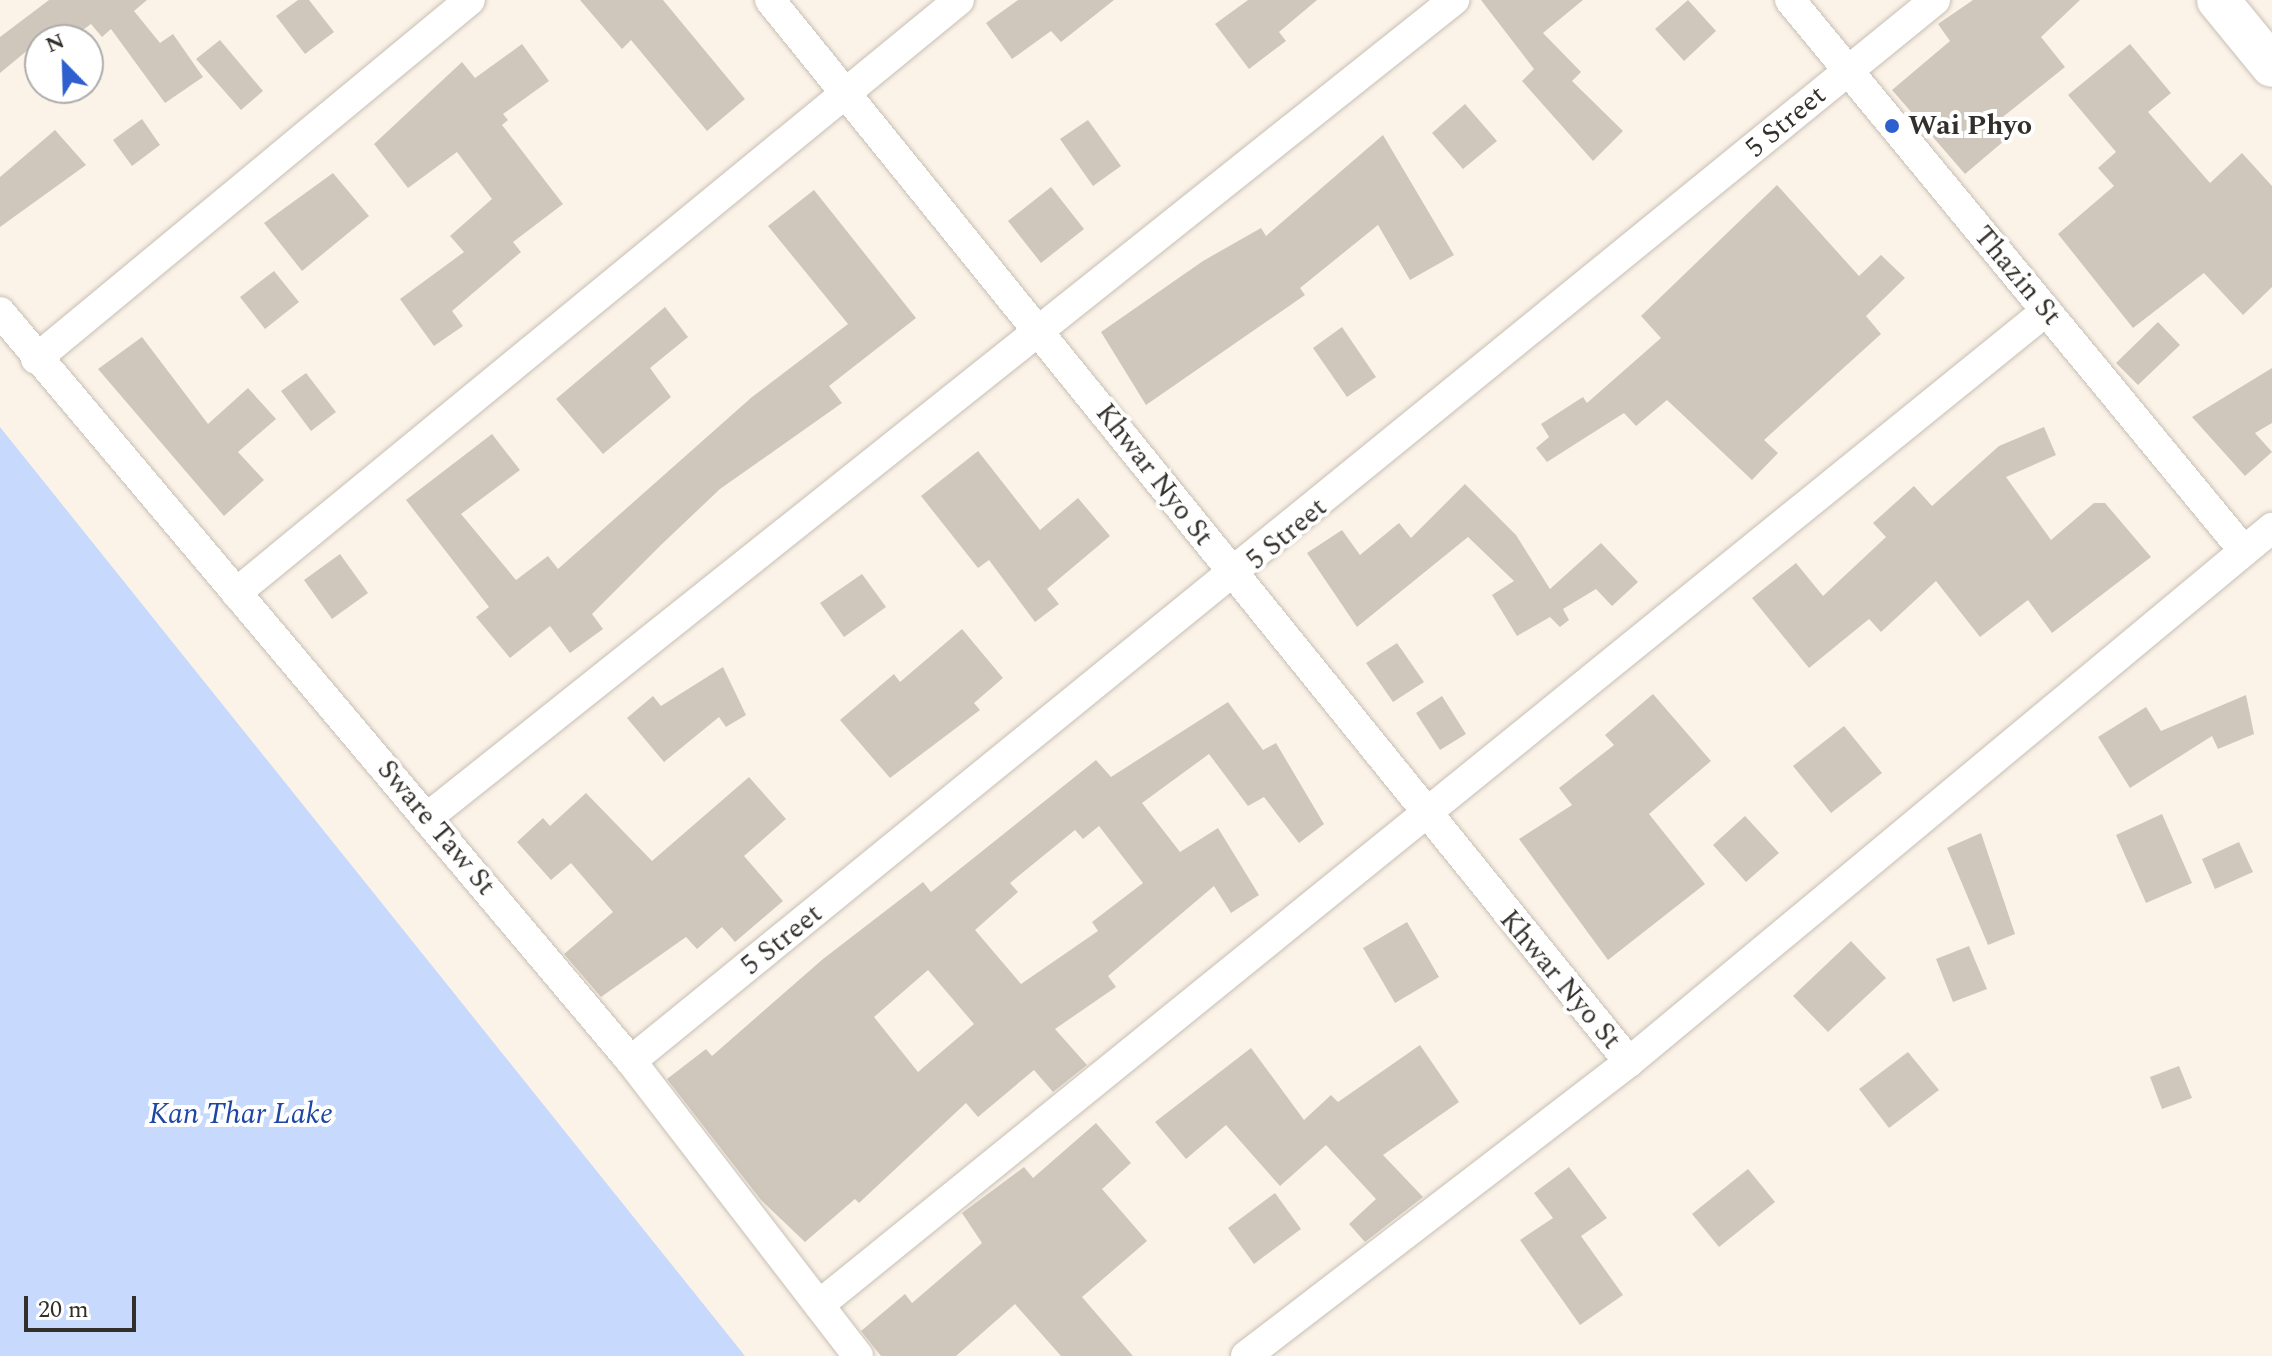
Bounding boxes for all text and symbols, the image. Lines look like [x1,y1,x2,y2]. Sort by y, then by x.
north arrow [24,24,104,104]
text: N [40,25,70,62]
street label: 5 Street [1739,79,1833,165]
place label: Wai Phyo [1908,109,2032,143]
marker: Wai Phyo [1883,117,1901,135]
street label: Thazin St [1966,220,2068,332]
street label: Khwar Nyo St [1088,397,1220,553]
street label: 5 Street [1240,491,1334,577]
street label: Sware Taw St [370,753,502,903]
street label: 5 Street [735,897,829,983]
street label: Khwar Nyo St [1492,904,1628,1056]
water label: Kan Thar Lake [149,1096,333,1132]
scale bar [28,1280,140,1330]
text: 20 m [38,1292,89,1328]

